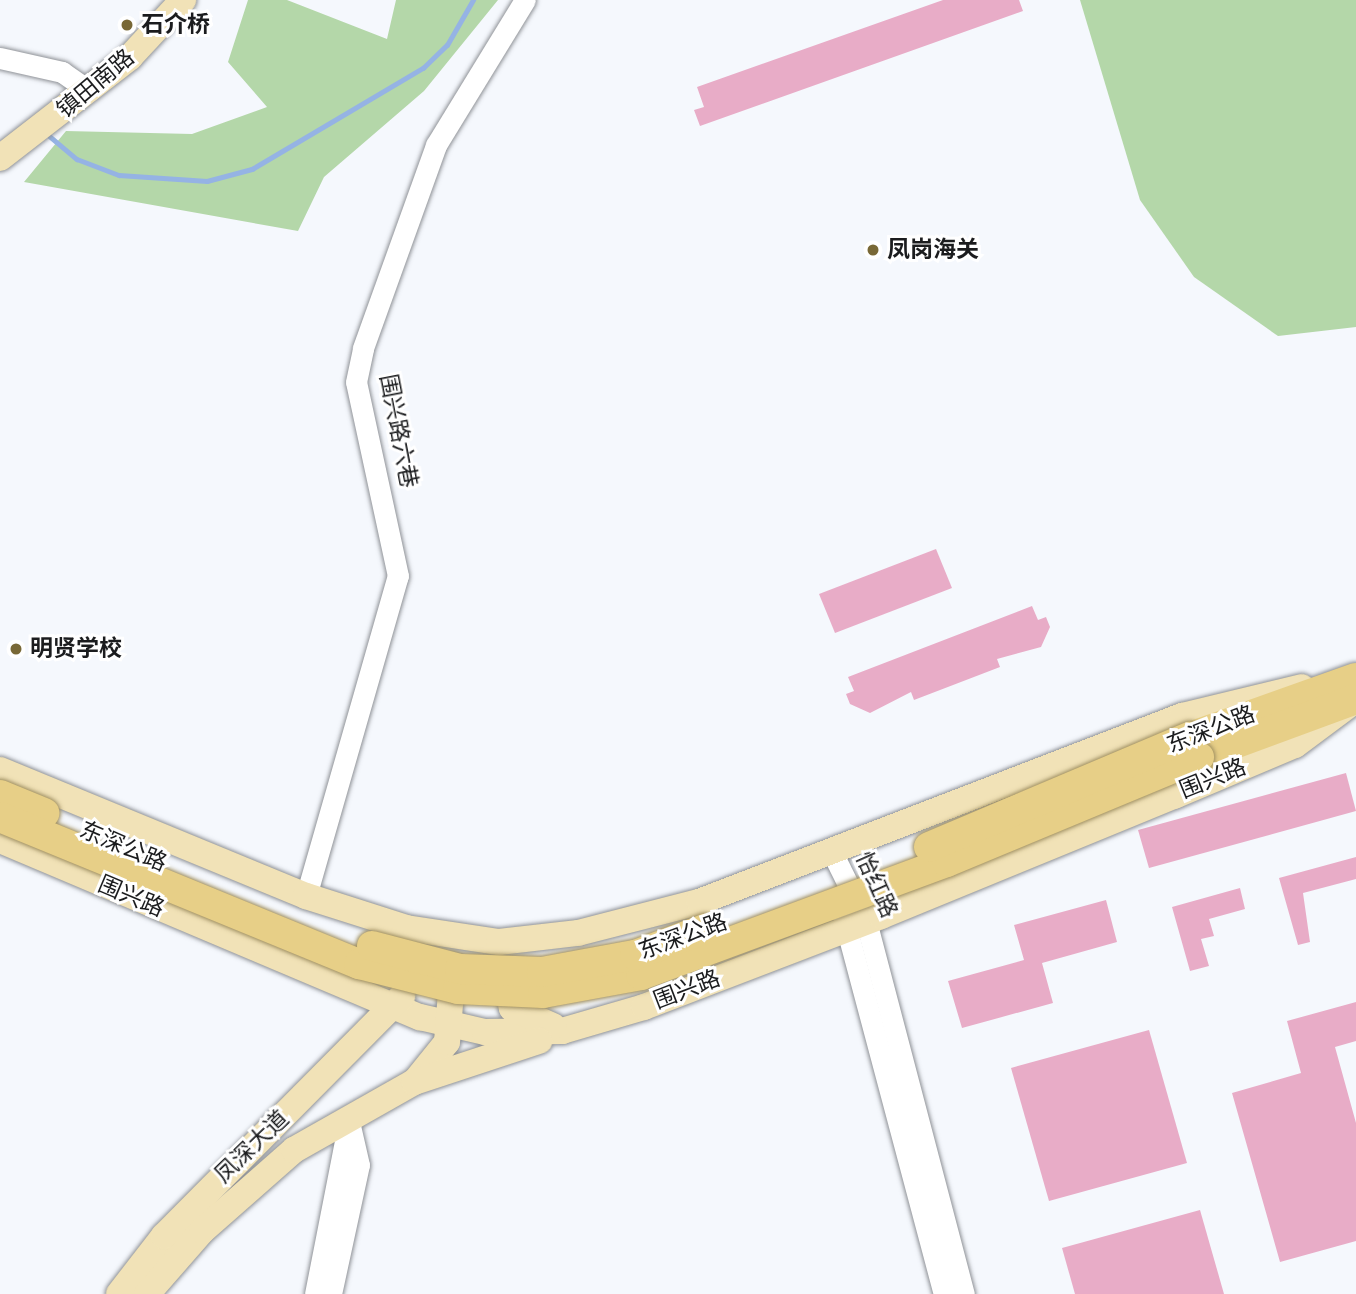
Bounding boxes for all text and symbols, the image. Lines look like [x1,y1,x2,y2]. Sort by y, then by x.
place label: 石介桥 [141,11,210,39]
marker: 石介桥 [119,17,135,33]
street label: 镇田南路 [52,44,140,124]
place label: 凤岗海关 [887,236,979,264]
marker: 凤岗海关 [865,242,881,258]
street label: 围兴路六巷 [373,372,423,490]
place label: 明贤学校 [30,635,122,663]
marker: 明贤学校 [8,641,24,657]
street label: 东深公路 [1163,701,1259,759]
street label: 围兴路 [1176,753,1250,805]
street label: 东深公路 [75,816,171,878]
street label: 怡红路 [849,848,903,922]
street label: 围兴路 [94,871,168,923]
street label: 东深公路 [635,908,731,966]
street label: 围兴路 [650,965,724,1015]
street label: 凤深大道 [209,1105,295,1189]

